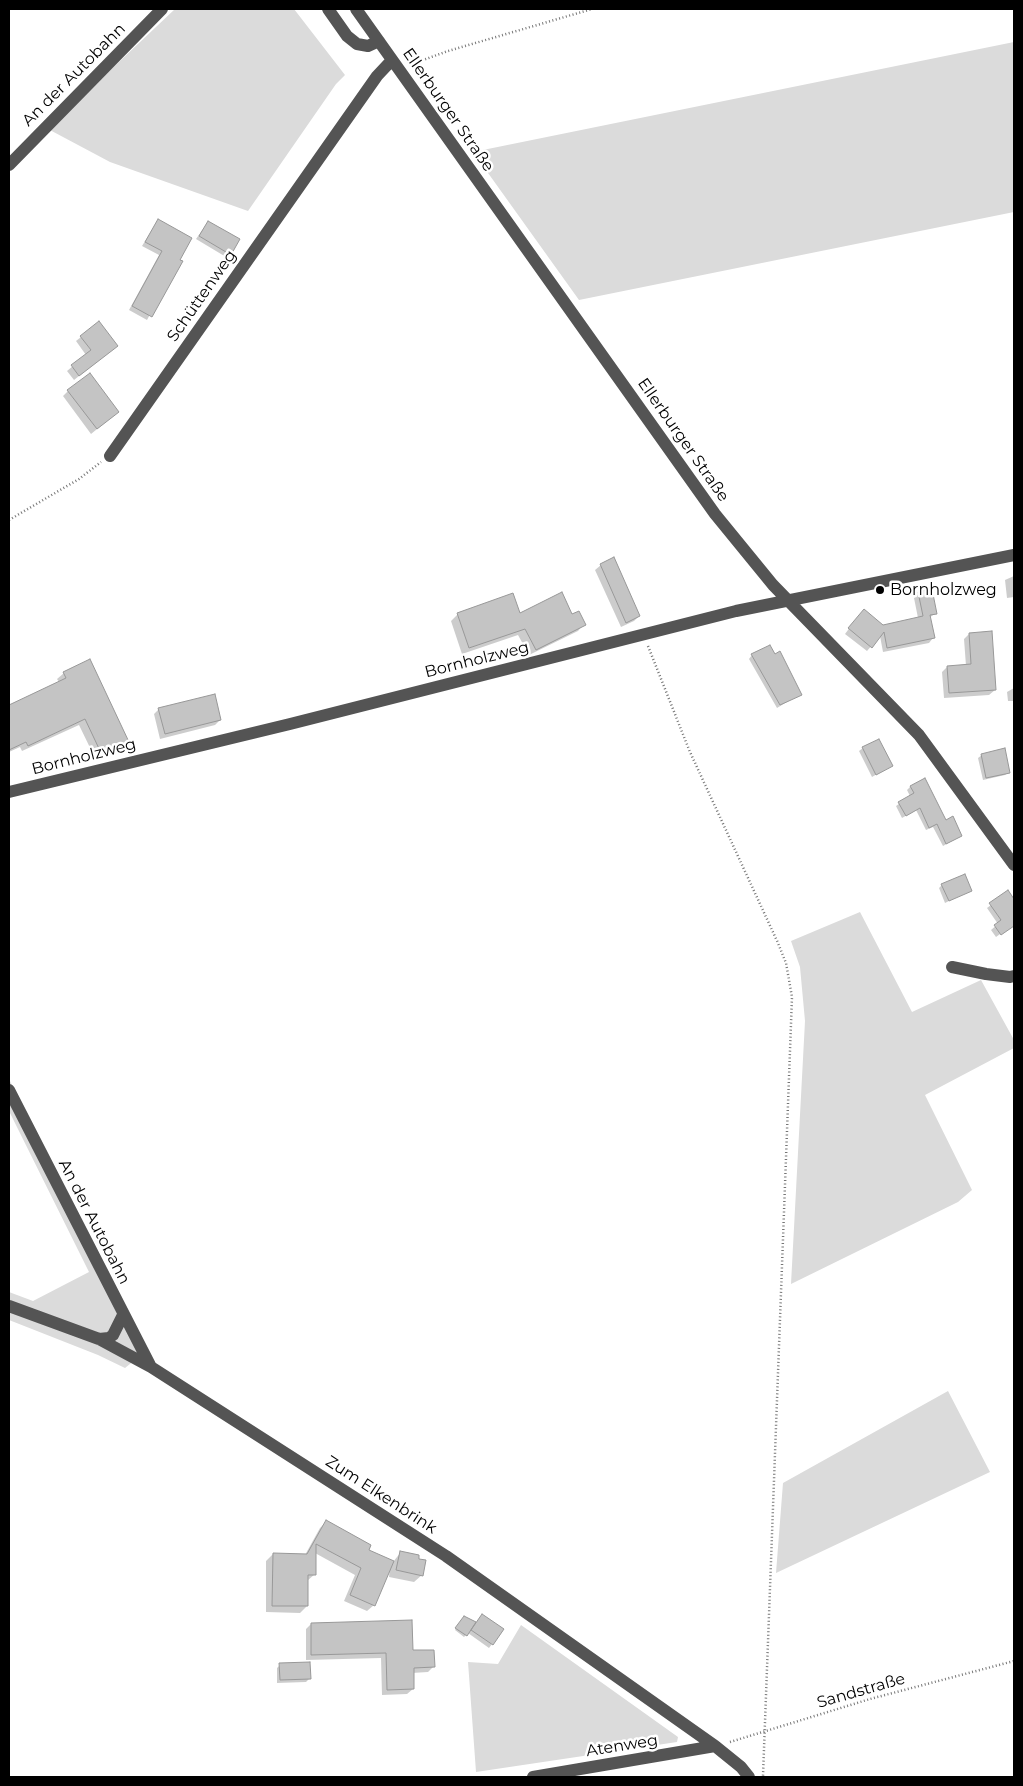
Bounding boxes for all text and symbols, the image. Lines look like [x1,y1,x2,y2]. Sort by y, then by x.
street label: An der Autobahn [19,20,129,130]
street label: Ellerburger Straße [398,45,498,175]
street label: Schüttenweg [163,246,241,346]
street label: Ellerburger Straße [633,375,733,505]
place label: Bornholzweg [890,580,997,600]
marker: Bornholzweg [874,584,886,596]
street label: Bornholzweg [423,638,531,682]
street label: Bornholzweg [30,735,138,779]
street label: An der Autobahn [54,1156,134,1288]
street label: Zum Elkenbrink [322,1452,440,1538]
street label: Sandstraße [815,1669,907,1713]
street label: Atenweg [585,1731,659,1761]

